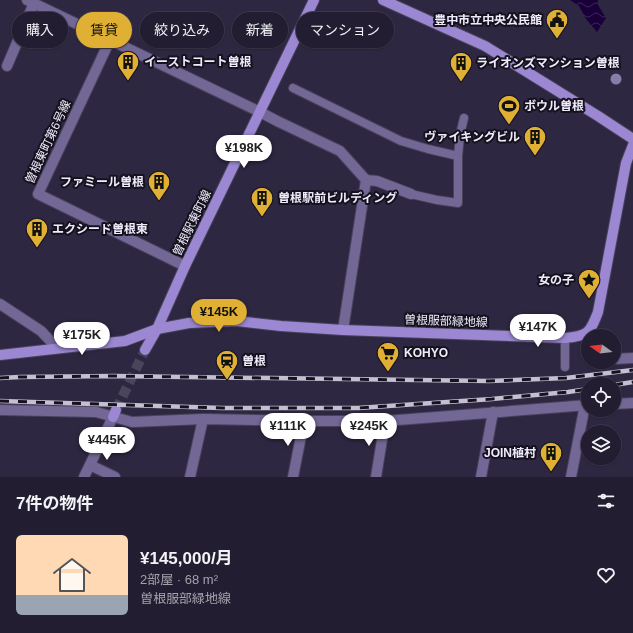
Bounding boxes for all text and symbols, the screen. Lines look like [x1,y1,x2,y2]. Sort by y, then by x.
public building icon: 豊中市立中央公民館 [544,7,570,40]
chip: 購入 [12,12,68,48]
chip: 賃貸 [76,12,132,48]
chip: 絞り込み [140,12,224,48]
chip: 新着 [232,12,288,48]
chip: マンション [296,12,394,48]
place label: 豊中市立中央公民館 [434,13,542,27]
building icon: イーストコート曽根 [115,49,141,82]
building icon: ライオンズマンション曽根 [448,50,474,83]
place label: イーストコート曽根 [144,55,251,69]
place label: ライオンズマンション曽根 [476,56,620,70]
sports icon: ボウル曽根 [496,93,522,126]
street label: 曽根東町第6号線 [22,98,74,186]
place label: ボウル曽根 [524,99,584,113]
building icon: ヴァイキングビル [522,124,548,157]
place label: ヴァイキングビル [424,130,520,144]
pin: ¥198K [216,135,272,169]
text: ¥198K [225,140,263,155]
building icon: ファミール曽根 [146,169,172,202]
place label: ファミール曽根 [60,175,144,189]
building icon: 曽根駅前ビルディング [249,185,275,218]
street label: 曽根駅東町線 [170,188,214,258]
place label: 曽根駅前ビルディング [278,191,397,205]
building icon: エクシード曽根東 [24,216,50,249]
place label: エクシード曽根東 [52,222,148,236]
place icon: 女の子 [576,267,602,300]
place label: 女の子 [538,273,574,287]
pin: ¥145K [191,299,247,333]
text: ¥145K [200,304,238,319]
street label: 曽根服部緑地線 [404,313,488,329]
pin: ¥147K [510,314,566,348]
text: ¥147K [519,319,557,334]
pin: ¥175K [54,322,110,356]
text: ¥175K [63,327,101,342]
north arrow [581,329,621,369]
map controls [581,329,621,465]
supermarket icon: KOHYO [375,340,401,373]
place label: KOHYO [404,346,448,360]
station icon: 曽根 [214,348,240,381]
place label: 曽根 [242,354,266,368]
button: locate [581,377,621,417]
pin: ¥111K [260,413,316,447]
pin: ¥245K [341,413,397,447]
text: ¥111K [270,418,306,433]
text: ¥245K [350,418,388,433]
button: layers [581,425,621,465]
pin: ¥445K [79,427,135,461]
text: ¥445K [88,432,126,447]
building icon: JOIN植村 [538,440,564,473]
place label: JOIN植村 [484,446,536,460]
icon: filters [595,490,617,512]
text: 7件の物件 [16,494,93,513]
text: ¥145,000/月 [140,549,233,568]
icon: home [48,551,96,599]
icon: heart [595,564,617,586]
text: 2部屋 · 68 m² [140,572,218,587]
text: 曽根服部緑地線 [140,591,231,606]

